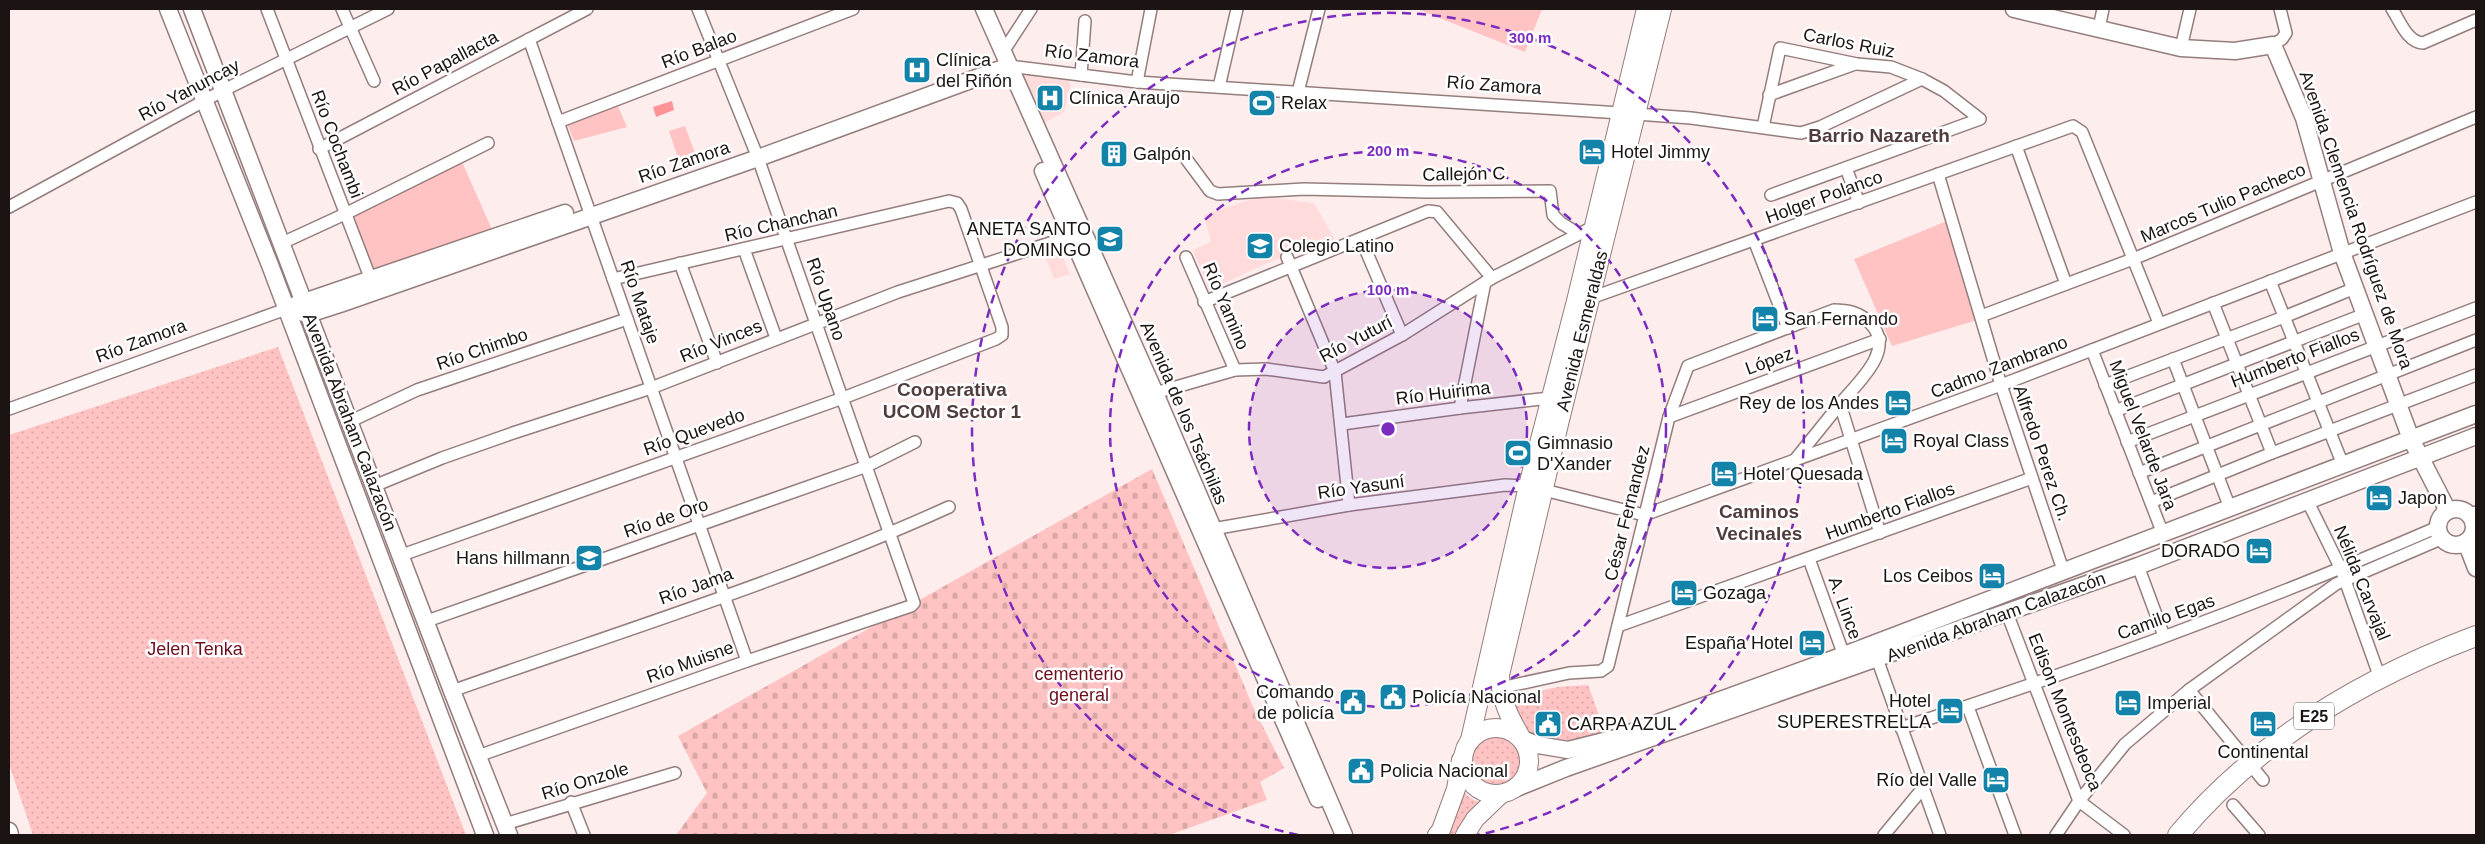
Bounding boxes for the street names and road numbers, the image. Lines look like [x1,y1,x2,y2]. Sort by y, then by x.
street label: Carlos Ruiz [1801,24,1897,62]
street label: Río Balao [659,25,739,73]
street label: Río Papallacta [389,26,502,99]
street label: Río Zamora [1044,40,1141,72]
street label: Río Yanuncay [135,55,243,125]
street label: Avenida Clemencia Rodríguez de Mora [2295,68,2417,373]
street label: Río Zamora [1446,72,1543,98]
street label: Río Cochambi [307,87,367,201]
street label: Río Zamora [636,137,733,187]
street label: Marcos Tulio Pacheco [2138,159,2308,247]
street label: Callejón C [1422,163,1506,185]
street label: Holger Polanco [1763,167,1885,227]
street label: Río Chanchan [723,200,839,246]
street label: Avenida Esmeraldas [1552,249,1612,413]
street label: Río Upano [803,255,849,343]
street label: Río Mataje [616,258,664,346]
street label: Río Yamino [1199,260,1253,352]
street label: Avenida Abraham Calazacón [299,310,401,534]
street label: Río Yuturí [1316,311,1396,367]
street label: Río Zamora [93,315,190,367]
street label: Río Vinces [677,315,765,367]
street label: Avenida de los Tsáchilas [1136,319,1232,507]
street label: Río Chimbo [434,324,530,374]
street label: Humberto Fiallos [2228,324,2362,392]
street label: Cadmo Zambrano [1928,332,2070,402]
street label: López [1743,343,1795,379]
street label: Miguel Velarde Jara [2105,357,2181,514]
street label: Río Huirima [1395,377,1492,409]
street label: Alfredo Perez Ch. [2009,383,2075,523]
street label: Río Quevedo [641,404,747,460]
street label: César Fernandez [1600,443,1654,583]
street label: Río Yasuní [1316,471,1406,503]
street label: Humberto Fiallos [1823,478,1957,544]
street label: Río de Oro [621,494,711,542]
street label: Nélida Carvajal [2330,523,2394,643]
street label: Río Jama [656,563,737,609]
street label: Avenida Abraham Calazacón [1884,568,2108,666]
street label: A. Lince [1824,574,1866,642]
street label: Camilo Egas [2115,590,2217,644]
street label: Edison Montesdeoca [2024,630,2106,795]
street label: Río Muisne [644,637,736,687]
road number: E25 [2294,702,2334,729]
street label: Río Onzole [539,758,631,804]

